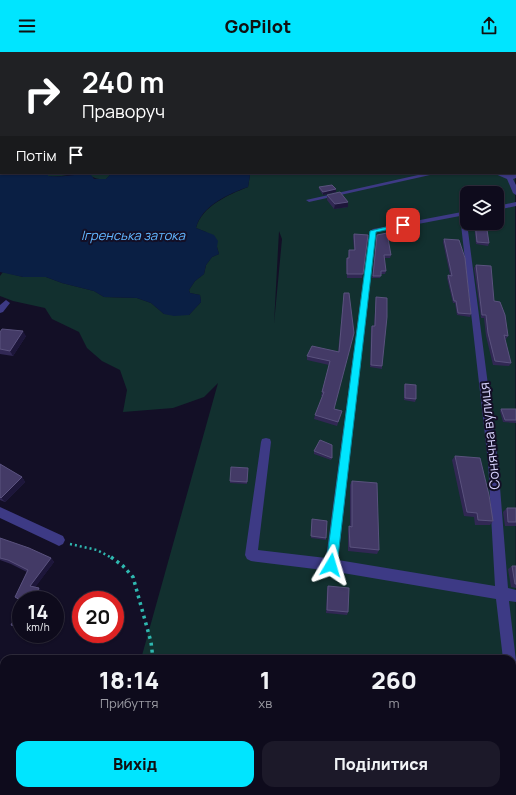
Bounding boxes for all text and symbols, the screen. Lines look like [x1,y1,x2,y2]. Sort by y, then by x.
text: GoPilot [225,14,291,38]
icon: menu [16,15,38,37]
icon: share [478,15,500,37]
text: 240 m [82,63,164,101]
icon: right [16,68,68,120]
text: Праворуч [82,99,165,123]
icon: arrive [65,144,87,166]
text: Потім [16,145,57,166]
map controls [460,186,504,230]
button: layers [460,186,504,230]
pin [386,208,420,242]
icon: arrive [392,214,414,236]
water label: Ігренська затока [81,226,186,244]
street label: Сонячна вулиця [474,381,504,491]
position arrow [310,544,352,586]
speed limit sign: 20 [72,591,124,643]
text: 14 [28,598,48,625]
text: km/h [26,620,50,634]
text: 18:14 [99,663,159,696]
text: 1 [260,663,271,696]
text: 260 [371,663,417,696]
text: Прибуття [100,694,158,712]
text: хв [258,694,272,712]
text: m [389,694,400,712]
button: Вихід [16,741,254,787]
button: Поділитися [262,741,500,787]

